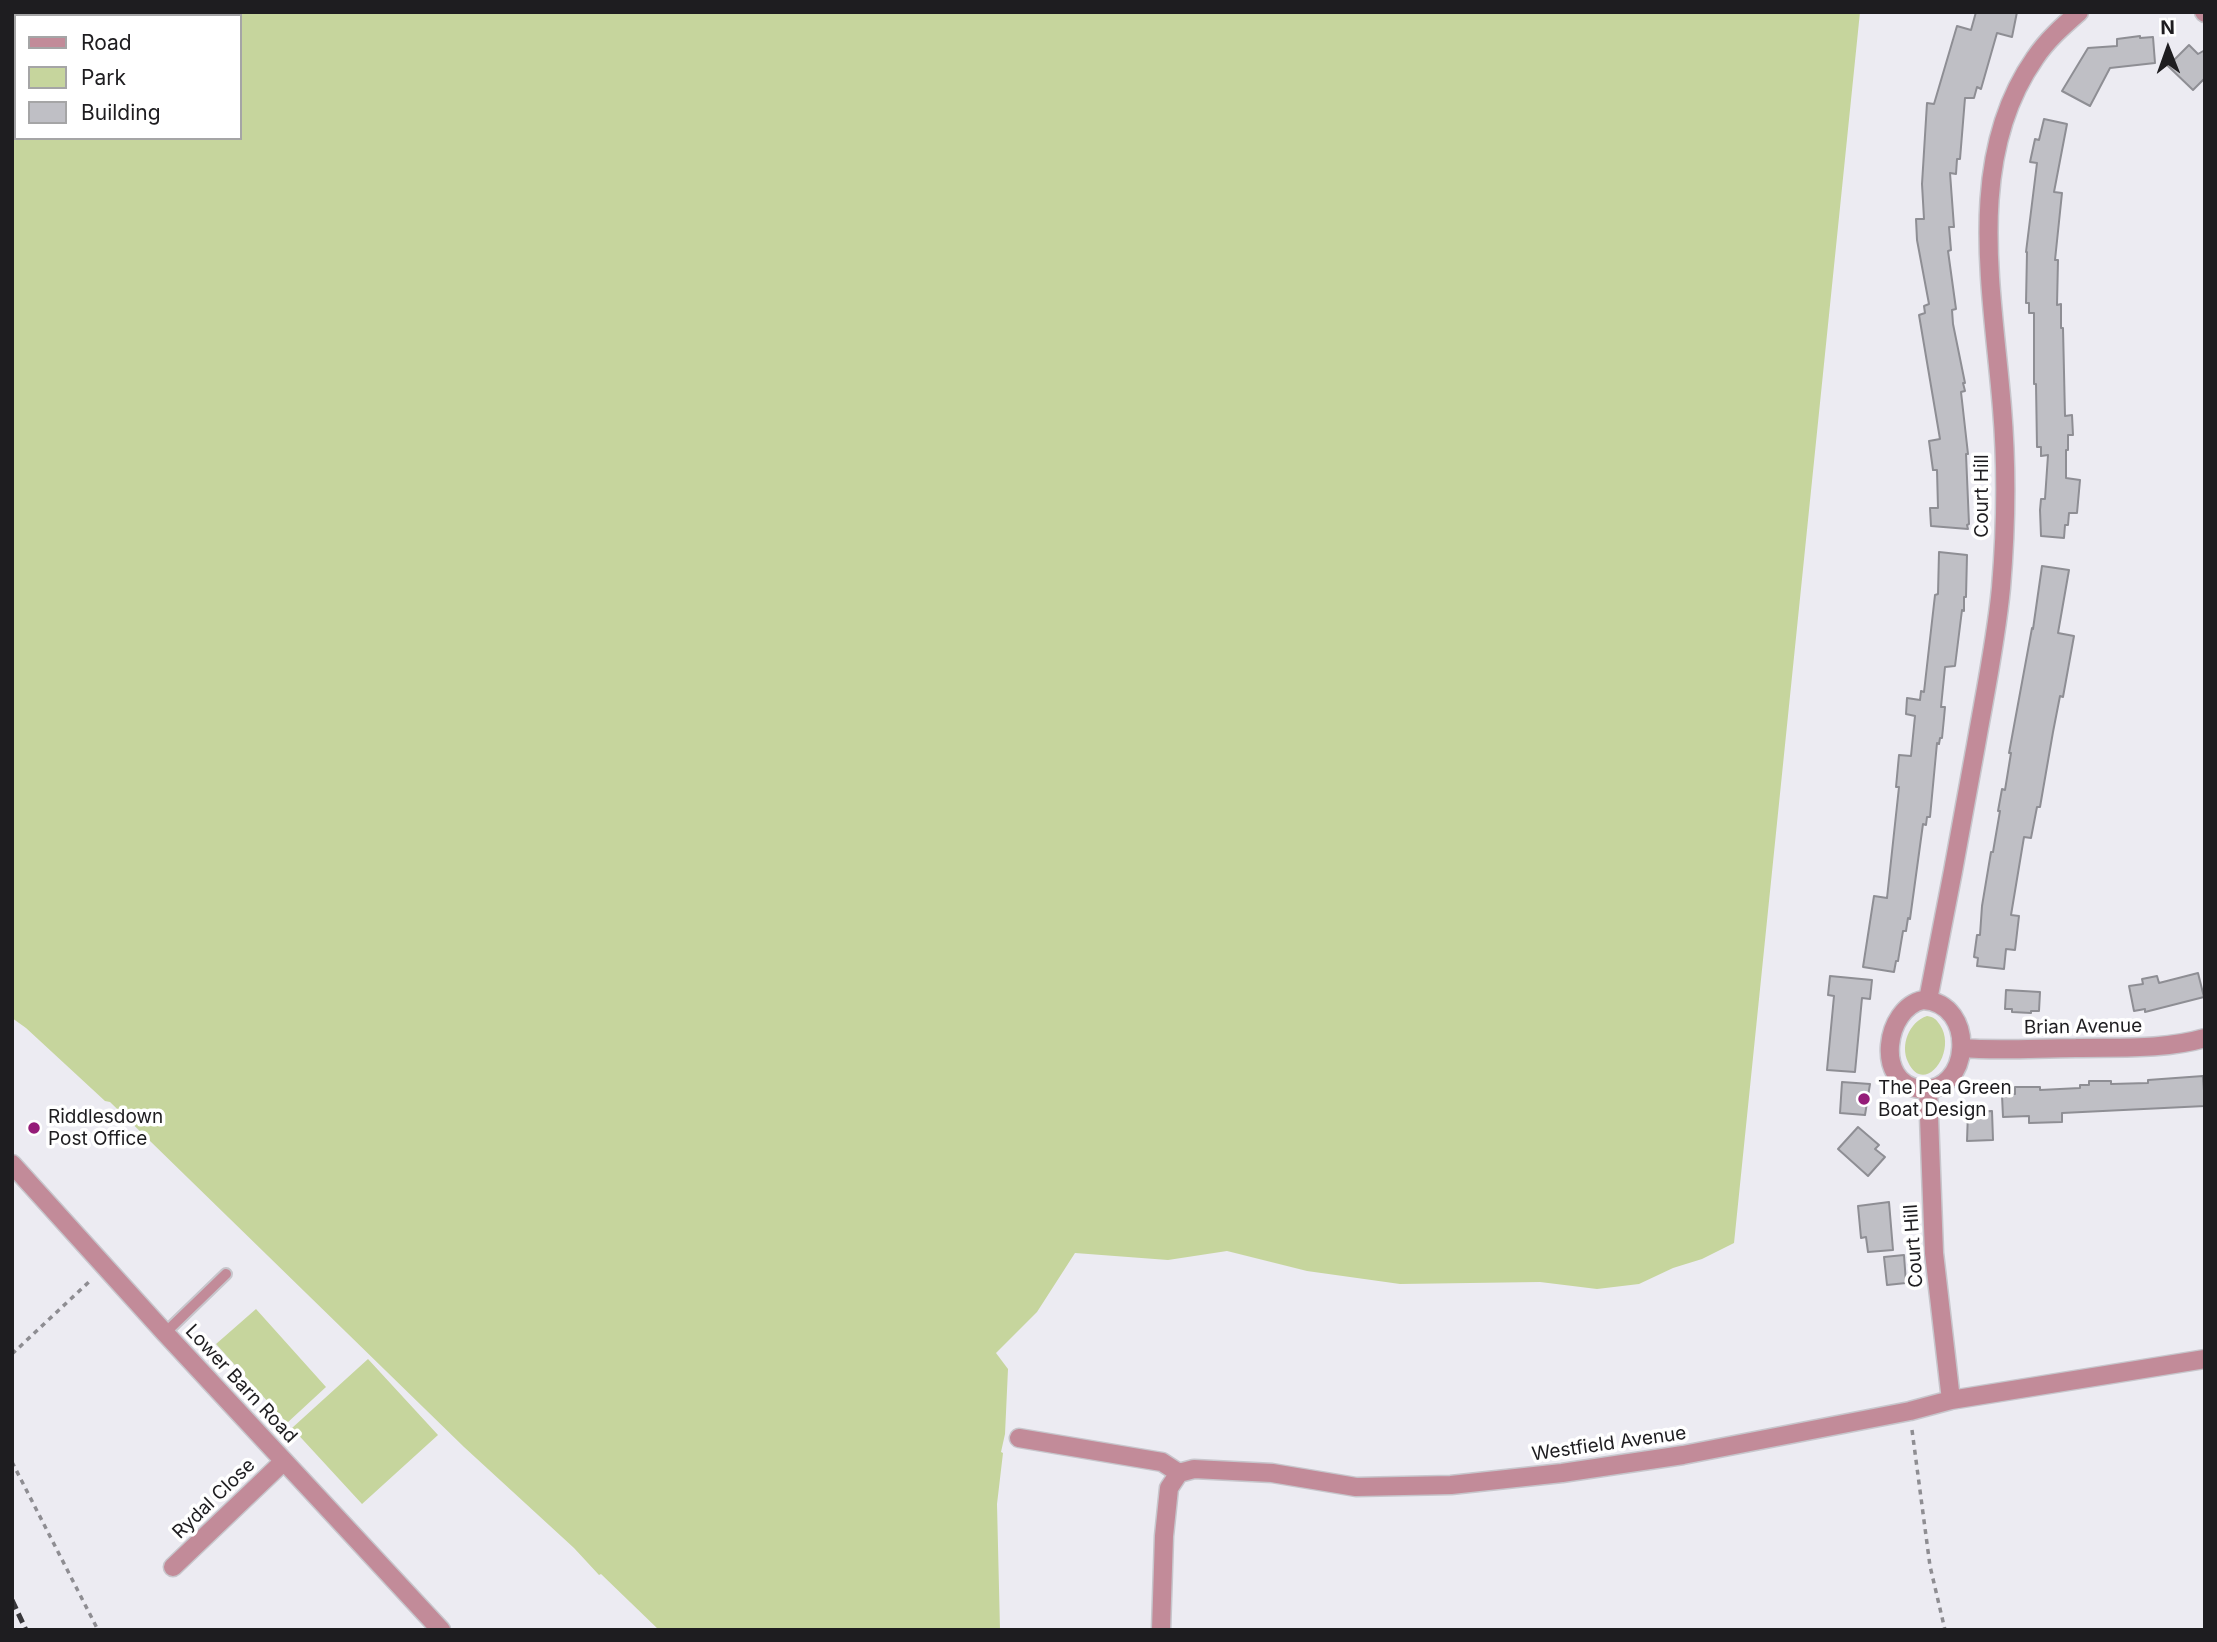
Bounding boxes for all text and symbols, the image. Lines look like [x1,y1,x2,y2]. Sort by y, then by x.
legend [14,14,242,140]
north arrow [2133,14,2203,84]
text: N [2160,16,2175,39]
text: Road [81,30,132,55]
text: Park [81,65,126,90]
text: Building [81,100,161,125]
street label: Court Hill [1971,454,1993,538]
street label: Brian Avenue [2024,1015,2142,1039]
place label: The Pea Green Boat Design [1878,1077,2012,1121]
marker: The Pea Green Boat Design [1856,1091,1872,1107]
place label: Riddlesdown Post Office [48,1106,163,1150]
marker: Riddlesdown Post Office [26,1120,42,1136]
street label: Court Hill [1900,1204,1928,1288]
street label: Lower Barn Road [180,1320,302,1448]
street label: Westfield Avenue [1530,1422,1688,1466]
street label: Rydal Close [168,1454,260,1544]

